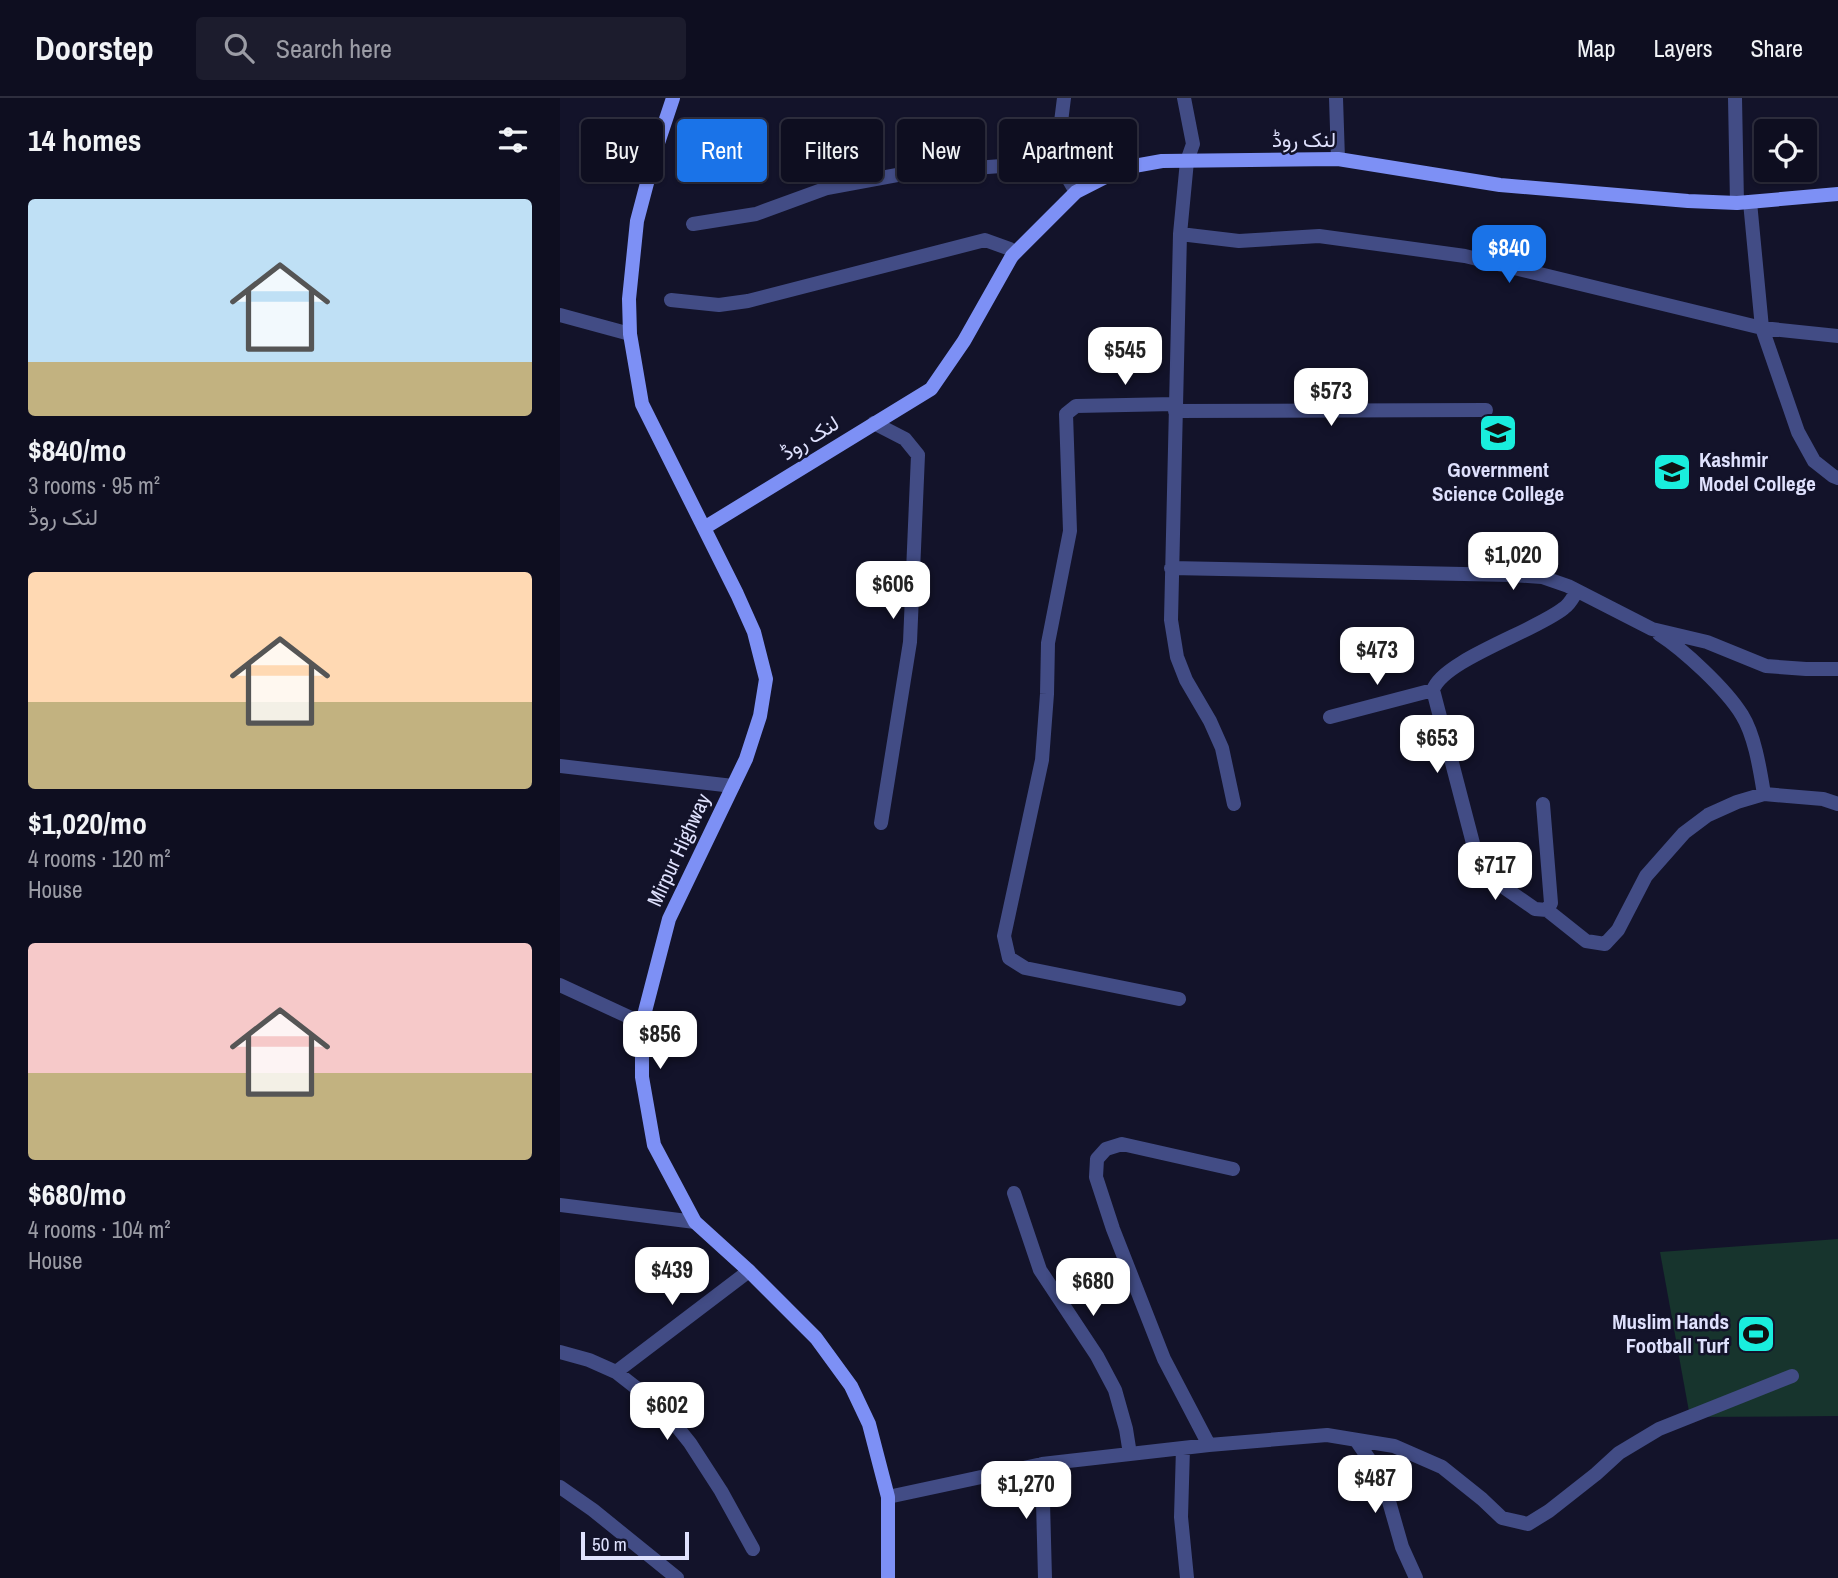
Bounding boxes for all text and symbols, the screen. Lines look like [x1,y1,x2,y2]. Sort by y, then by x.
search box [196,17,686,80]
text: Doorstep [35,26,154,70]
icon: search [220,29,258,67]
text: Search here [276,31,392,66]
text: Map [1577,32,1615,64]
text: Layers [1653,32,1712,64]
text: Share [1750,32,1803,64]
chip: Buy [581,119,663,182]
chip: Rent [677,119,767,182]
chip: Filters [781,119,883,182]
chip: New [897,119,985,182]
chip: Apartment [999,119,1137,182]
map controls [1754,119,1817,182]
button: locate [1754,119,1817,182]
text: 14 homes [28,120,142,160]
icon: filters [494,121,532,159]
street label: لنک روڈ [1272,125,1336,154]
pin: $840 [1468,226,1550,285]
text: $840 [1488,232,1530,263]
icon: home [217,244,343,370]
pin: $545 [1084,328,1166,387]
text: $545 [1104,334,1146,365]
pin: $573 [1290,368,1372,428]
text: $573 [1310,375,1352,406]
street label: لنک روڈ [775,408,845,467]
school or university icon: Government Science College [1477,412,1519,454]
text: $840/mo [28,430,126,470]
place label: Kashmir Model College [1699,445,1816,498]
school or university icon: Kashmir Model College [1651,451,1693,493]
place label: Government Science College [1432,455,1564,508]
text: 3 rooms · 95 m² [28,470,160,501]
text: لنک روڈ [28,501,98,532]
pin: $1,020 [1456,532,1570,592]
text: $1,020 [1484,539,1542,570]
pin: $606 [852,561,934,621]
text: $606 [872,568,914,599]
icon: home [217,618,343,744]
pin: $473 [1336,628,1418,687]
text: $473 [1356,634,1398,665]
pin: $653 [1396,716,1478,775]
text: $653 [1416,722,1458,753]
street label: Mirpur Highway [640,788,718,911]
text: $1,020/mo [28,803,147,843]
pin: $717 [1454,842,1536,902]
text: 4 rooms · 120 m² [28,843,171,874]
text: $717 [1474,849,1516,880]
text: House [28,874,83,905]
icon: home [217,989,343,1115]
pin: $856 [619,1012,701,1071]
text: $856 [639,1018,681,1049]
text: $680/mo [28,1174,126,1214]
text: 4 rooms · 104 m² [28,1214,171,1245]
text: House [28,1245,83,1276]
pin: $439 [631,1248,713,1307]
text: $439 [651,1254,693,1285]
pin: $680 [1052,1258,1134,1318]
text: $680 [1072,1265,1114,1296]
place label: Muslim Hands Football Turf [1612,1307,1729,1360]
sports icon: Muslim Hands Football Turf [1735,1313,1777,1355]
pin: $602 [626,1382,708,1442]
text: $602 [646,1389,688,1420]
pin: $487 [1334,1456,1416,1515]
pin: $1,270 [969,1462,1083,1521]
text: $487 [1354,1462,1396,1493]
text: $1,270 [997,1468,1055,1499]
scale bar [581,1529,690,1561]
text: 50 m [592,1531,627,1557]

